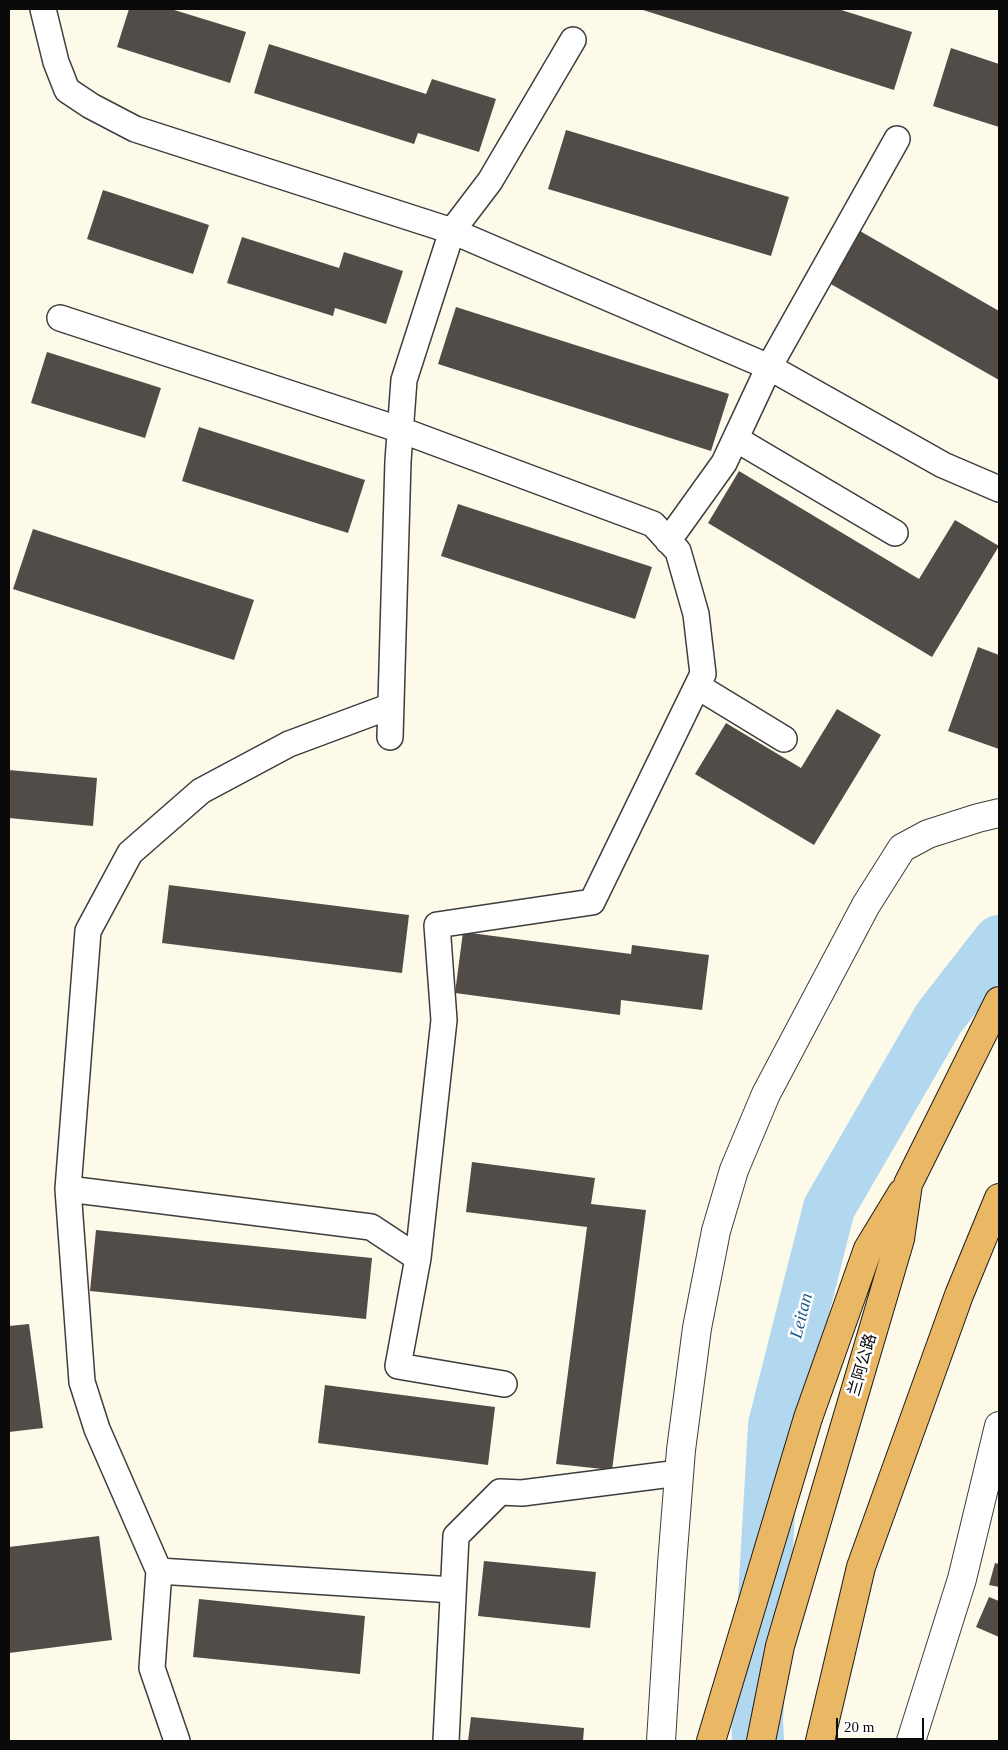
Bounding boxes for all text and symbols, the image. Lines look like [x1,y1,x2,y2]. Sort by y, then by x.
water label: Leitan [786,1291,818,1341]
street label: 兰阿公路 [845,1332,881,1398]
scale bar [838,1708,926,1740]
text: 20 m [844,1719,874,1735]

